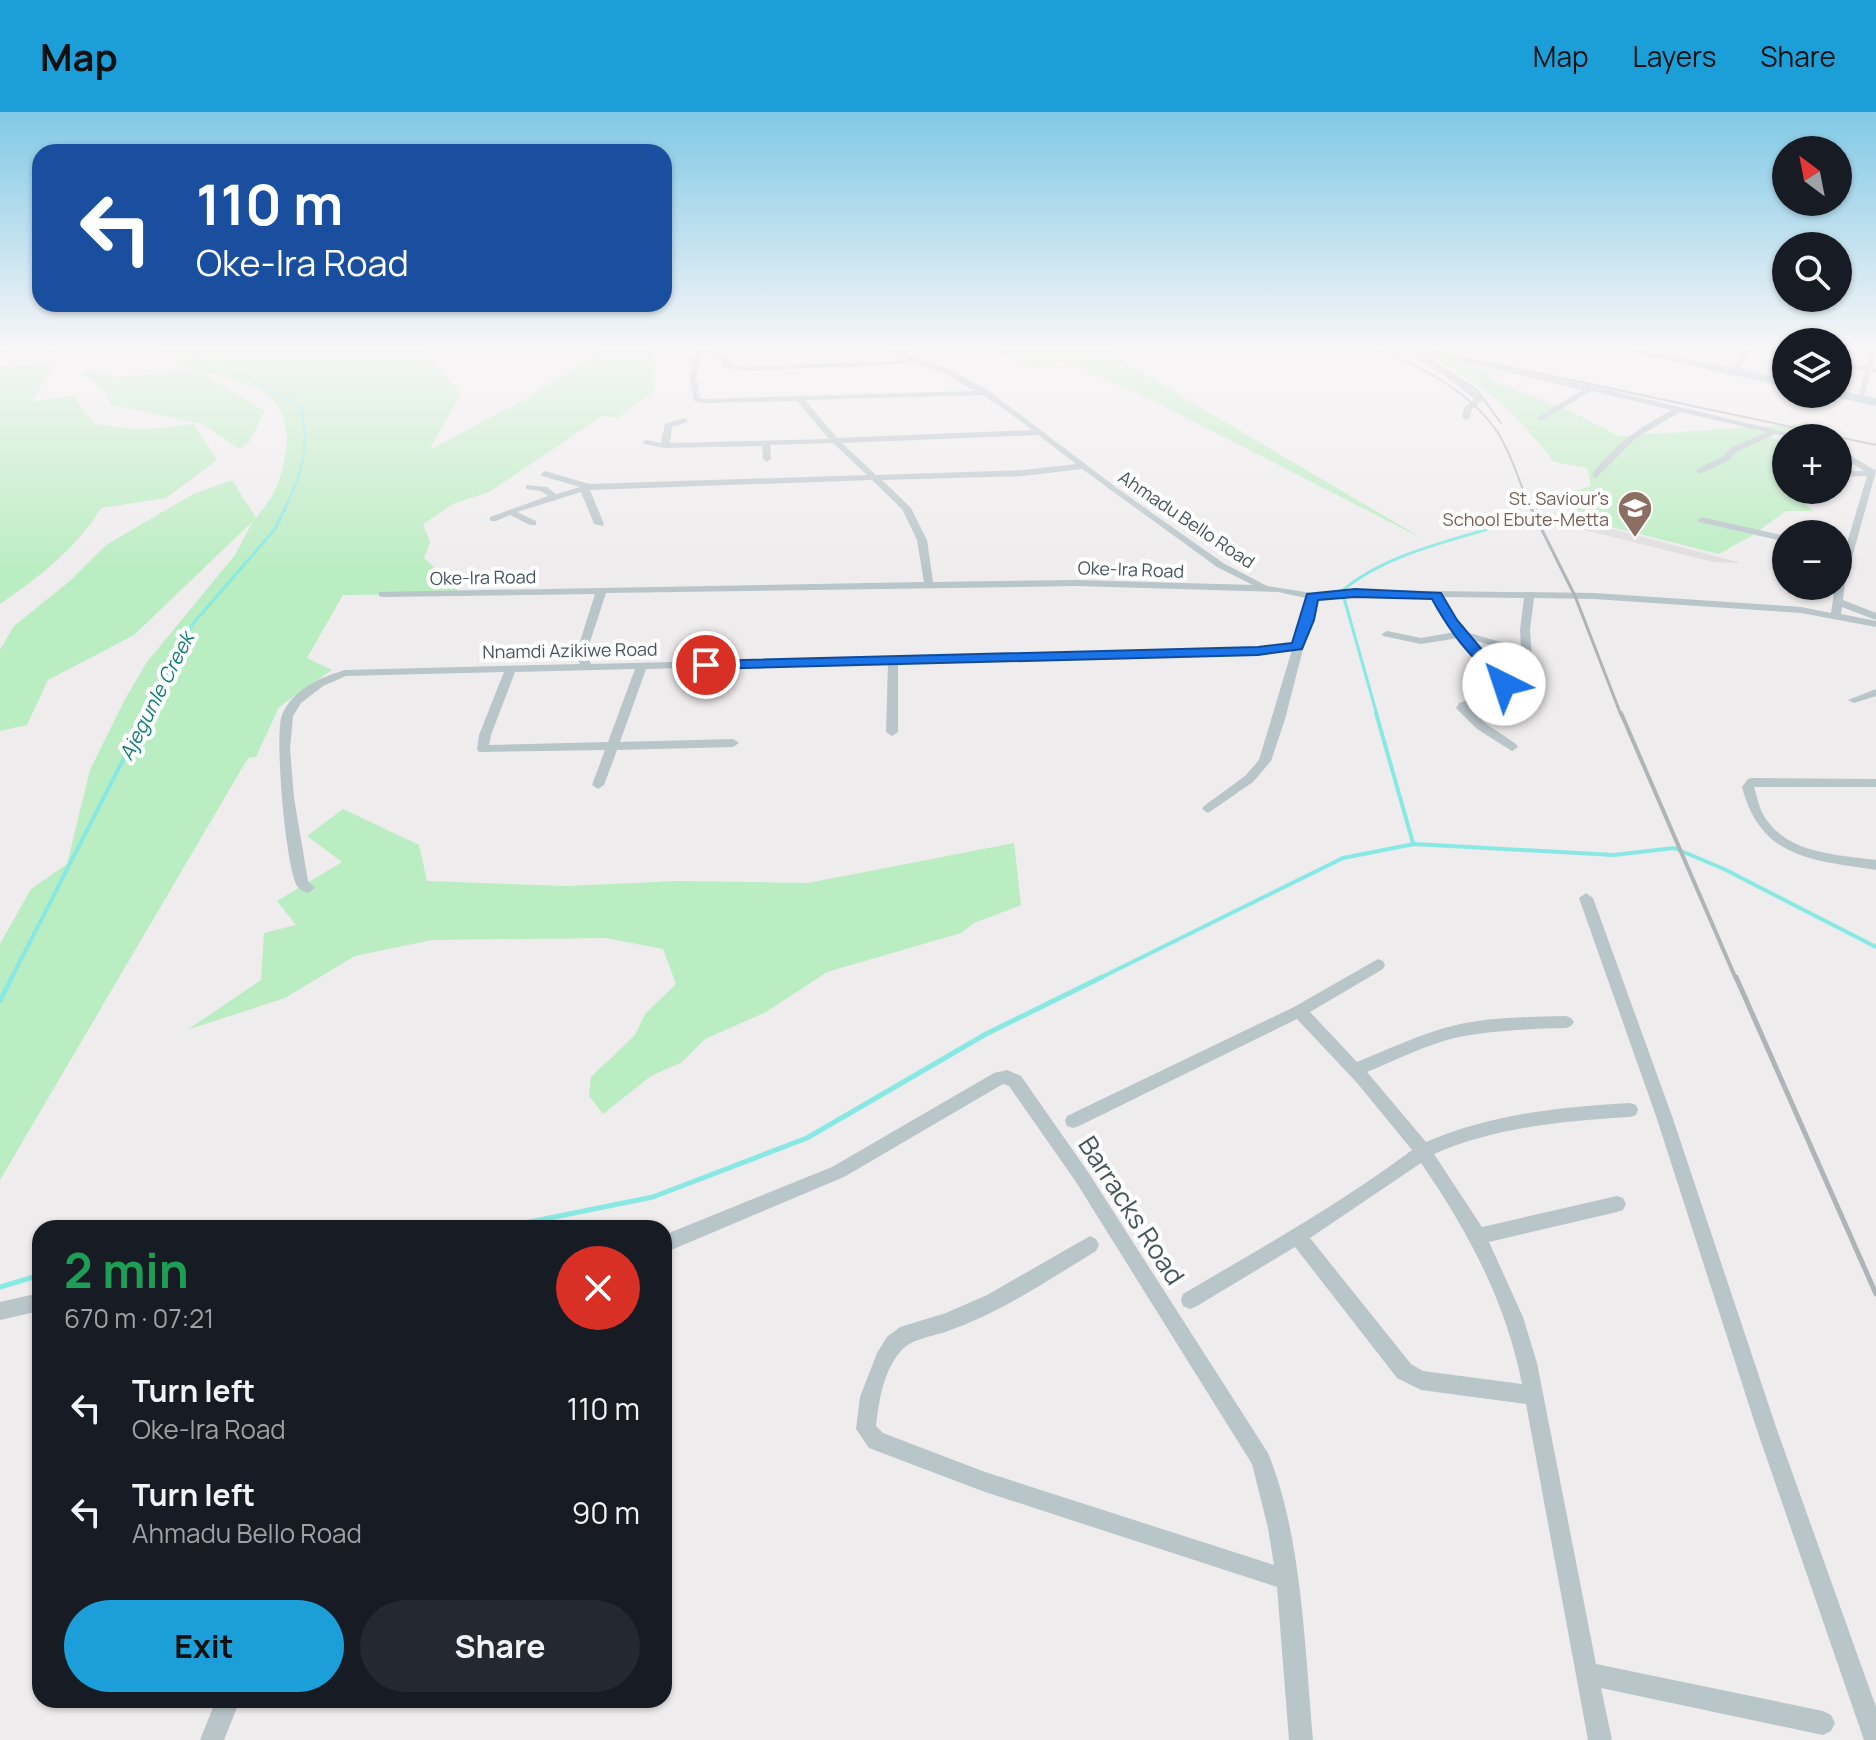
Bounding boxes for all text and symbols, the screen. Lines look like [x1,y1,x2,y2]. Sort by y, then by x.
text: Map [40,30,118,82]
text: Map [1533,37,1589,75]
text: Layers [1633,37,1716,75]
text: Share [1760,37,1836,75]
north arrow [1772,136,1852,216]
map controls [1772,136,1852,600]
text: 110 m [196,165,343,242]
icon: left [64,176,168,280]
button: search [1772,232,1852,312]
text: Oke-Ira Road [196,238,409,287]
button: layers [1772,328,1852,408]
button: + [1772,424,1852,504]
street label: Ahmadu Bello Road [1114,465,1260,573]
place label: St. Saviour's School Ebute-Metta [1443,486,1609,531]
school or university icon: St. Saviour's School Ebute-Metta [1616,489,1654,539]
button: − [1772,520,1852,600]
street label: Oke-Ira Road [1077,555,1185,583]
street label: Oke-Ira Road [430,564,536,590]
water label: Ajegunle Creek [112,625,201,764]
pin [672,631,740,699]
street label: Nnamdi Azikiwe Road [482,636,658,664]
position arrow [1462,642,1546,726]
icon: arrive [684,643,728,687]
street label: Barracks Road [1070,1129,1194,1291]
text: 2 min [64,1237,189,1302]
button: close [556,1246,640,1330]
text: 670 m · 07:21 [64,1300,214,1336]
text: Turn left [132,1370,255,1411]
icon: left [64,1386,108,1430]
text: 110 m [567,1388,640,1429]
text: Oke-Ira Road [132,1411,286,1447]
text: Turn left [132,1474,255,1515]
icon: left [64,1490,108,1534]
text: 90 m [572,1492,640,1533]
text: Ahmadu Bello Road [132,1515,362,1551]
button: Exit [64,1600,344,1692]
button: Share [360,1600,640,1692]

